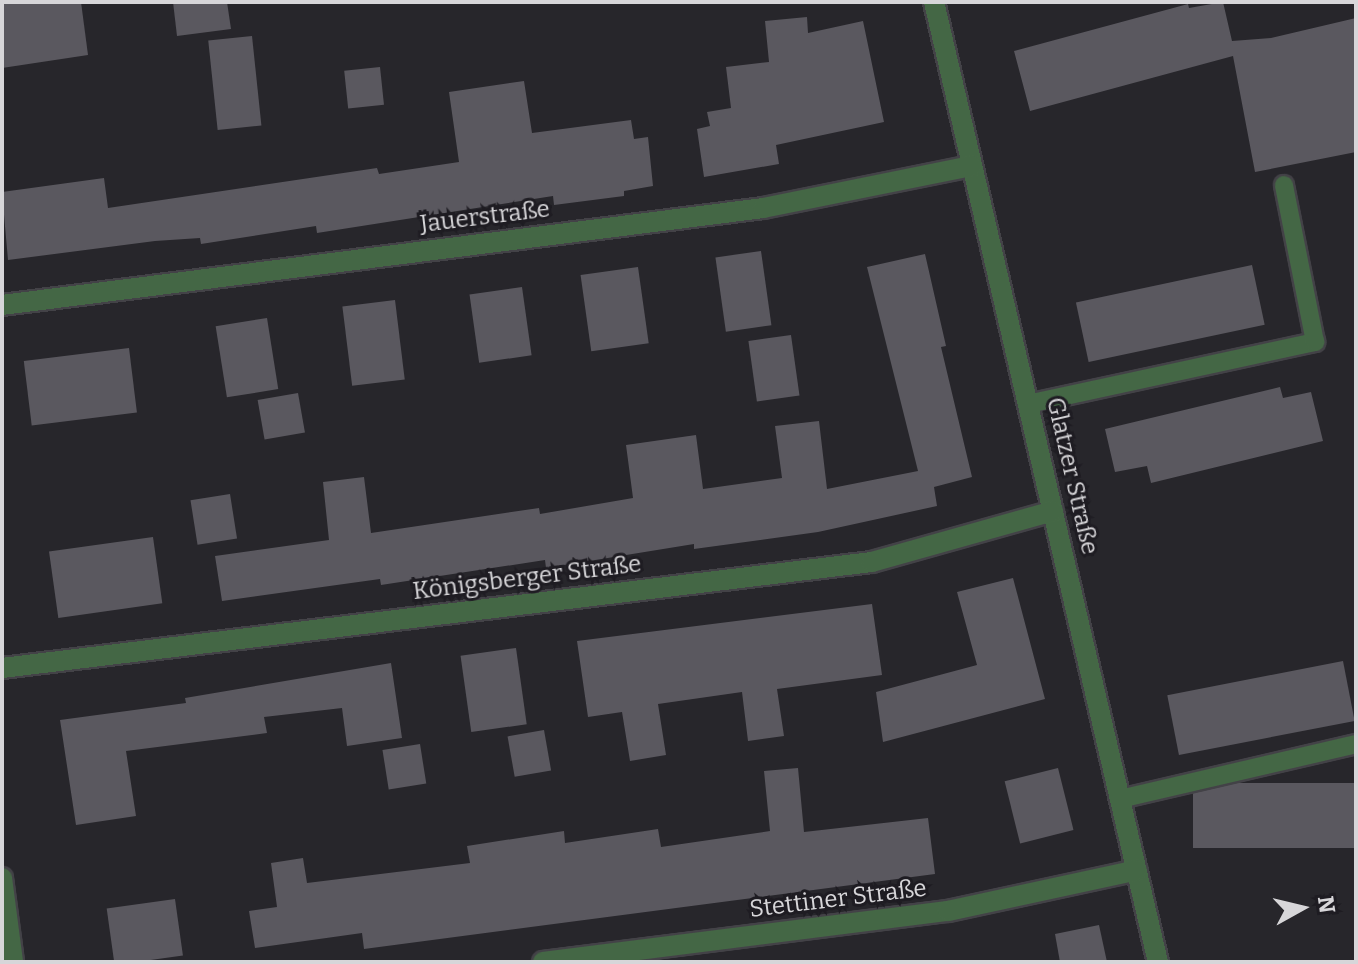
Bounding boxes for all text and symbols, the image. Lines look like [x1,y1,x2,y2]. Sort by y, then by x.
street label: Jauerstraße [418,195,552,239]
street label: Glatzer Straße [1040,395,1104,557]
street label: Königsberger Straße [411,550,643,606]
north arrow [1262,868,1342,948]
street label: Stettiner Straße [748,874,928,924]
text: N [1312,894,1341,915]

